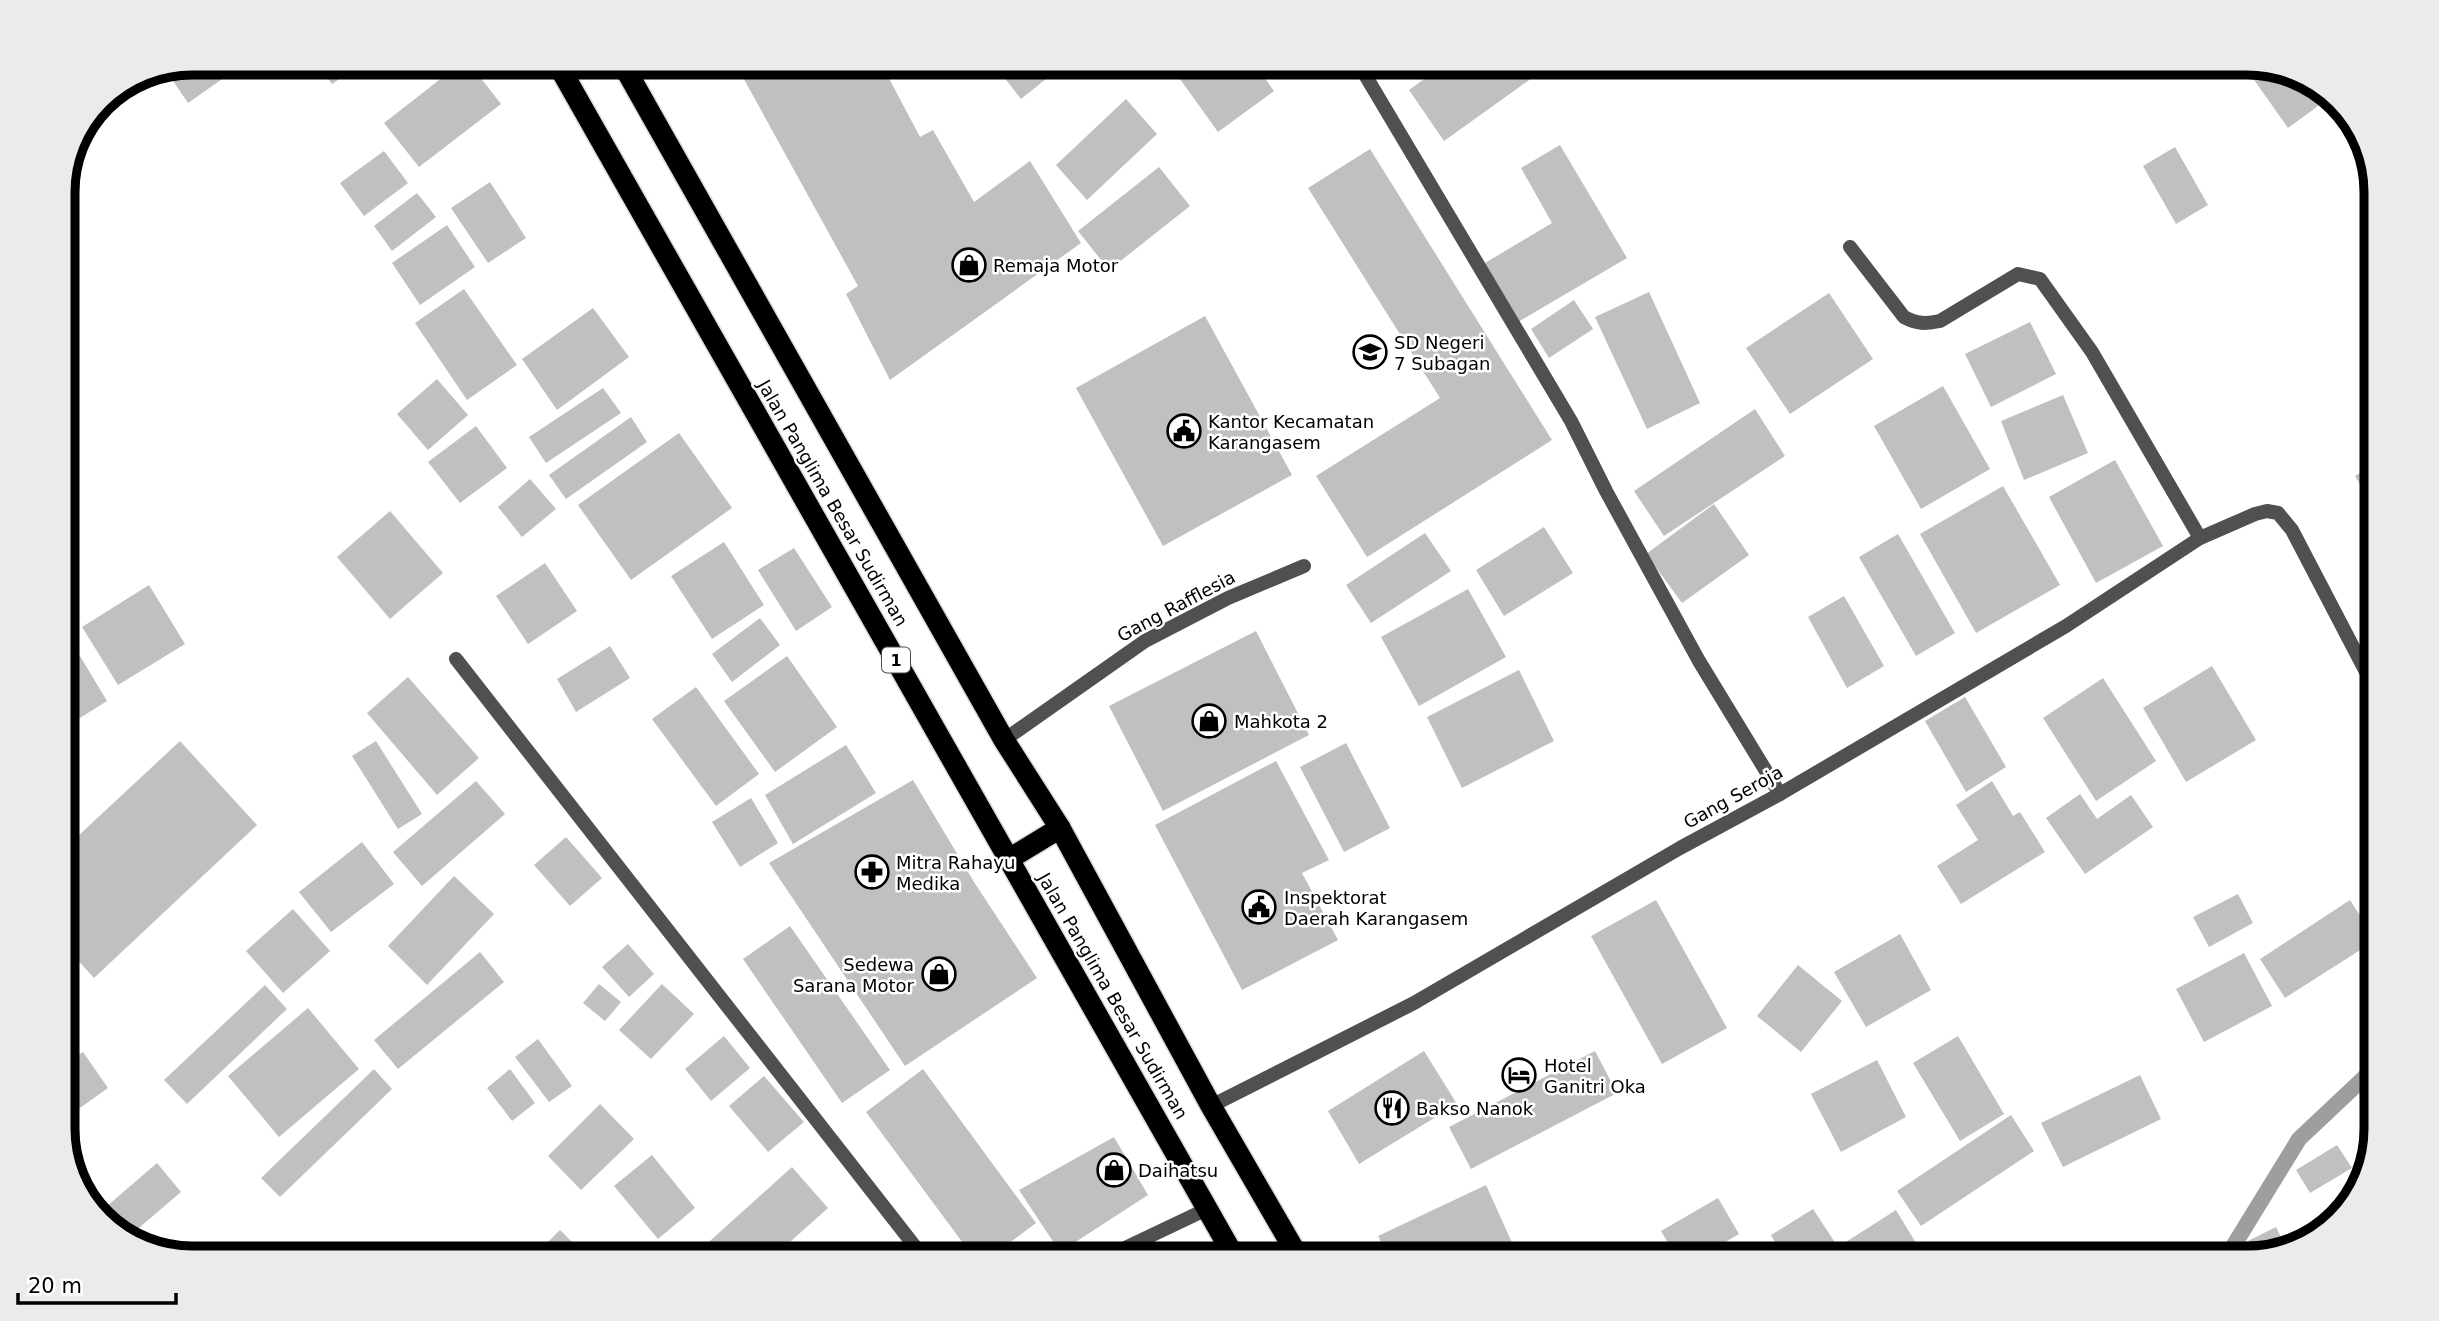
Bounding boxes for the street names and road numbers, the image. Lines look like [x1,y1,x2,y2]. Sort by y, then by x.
street label: Jalan Panglima Besar Sudirman [753,375,912,630]
street label: Gang Rafflesia [1113,566,1239,646]
road number: 1 [882,648,910,673]
street label: Gang Seroja [1680,761,1786,833]
street label: Jalan Panglima Besar Sudirman [1033,868,1192,1123]

